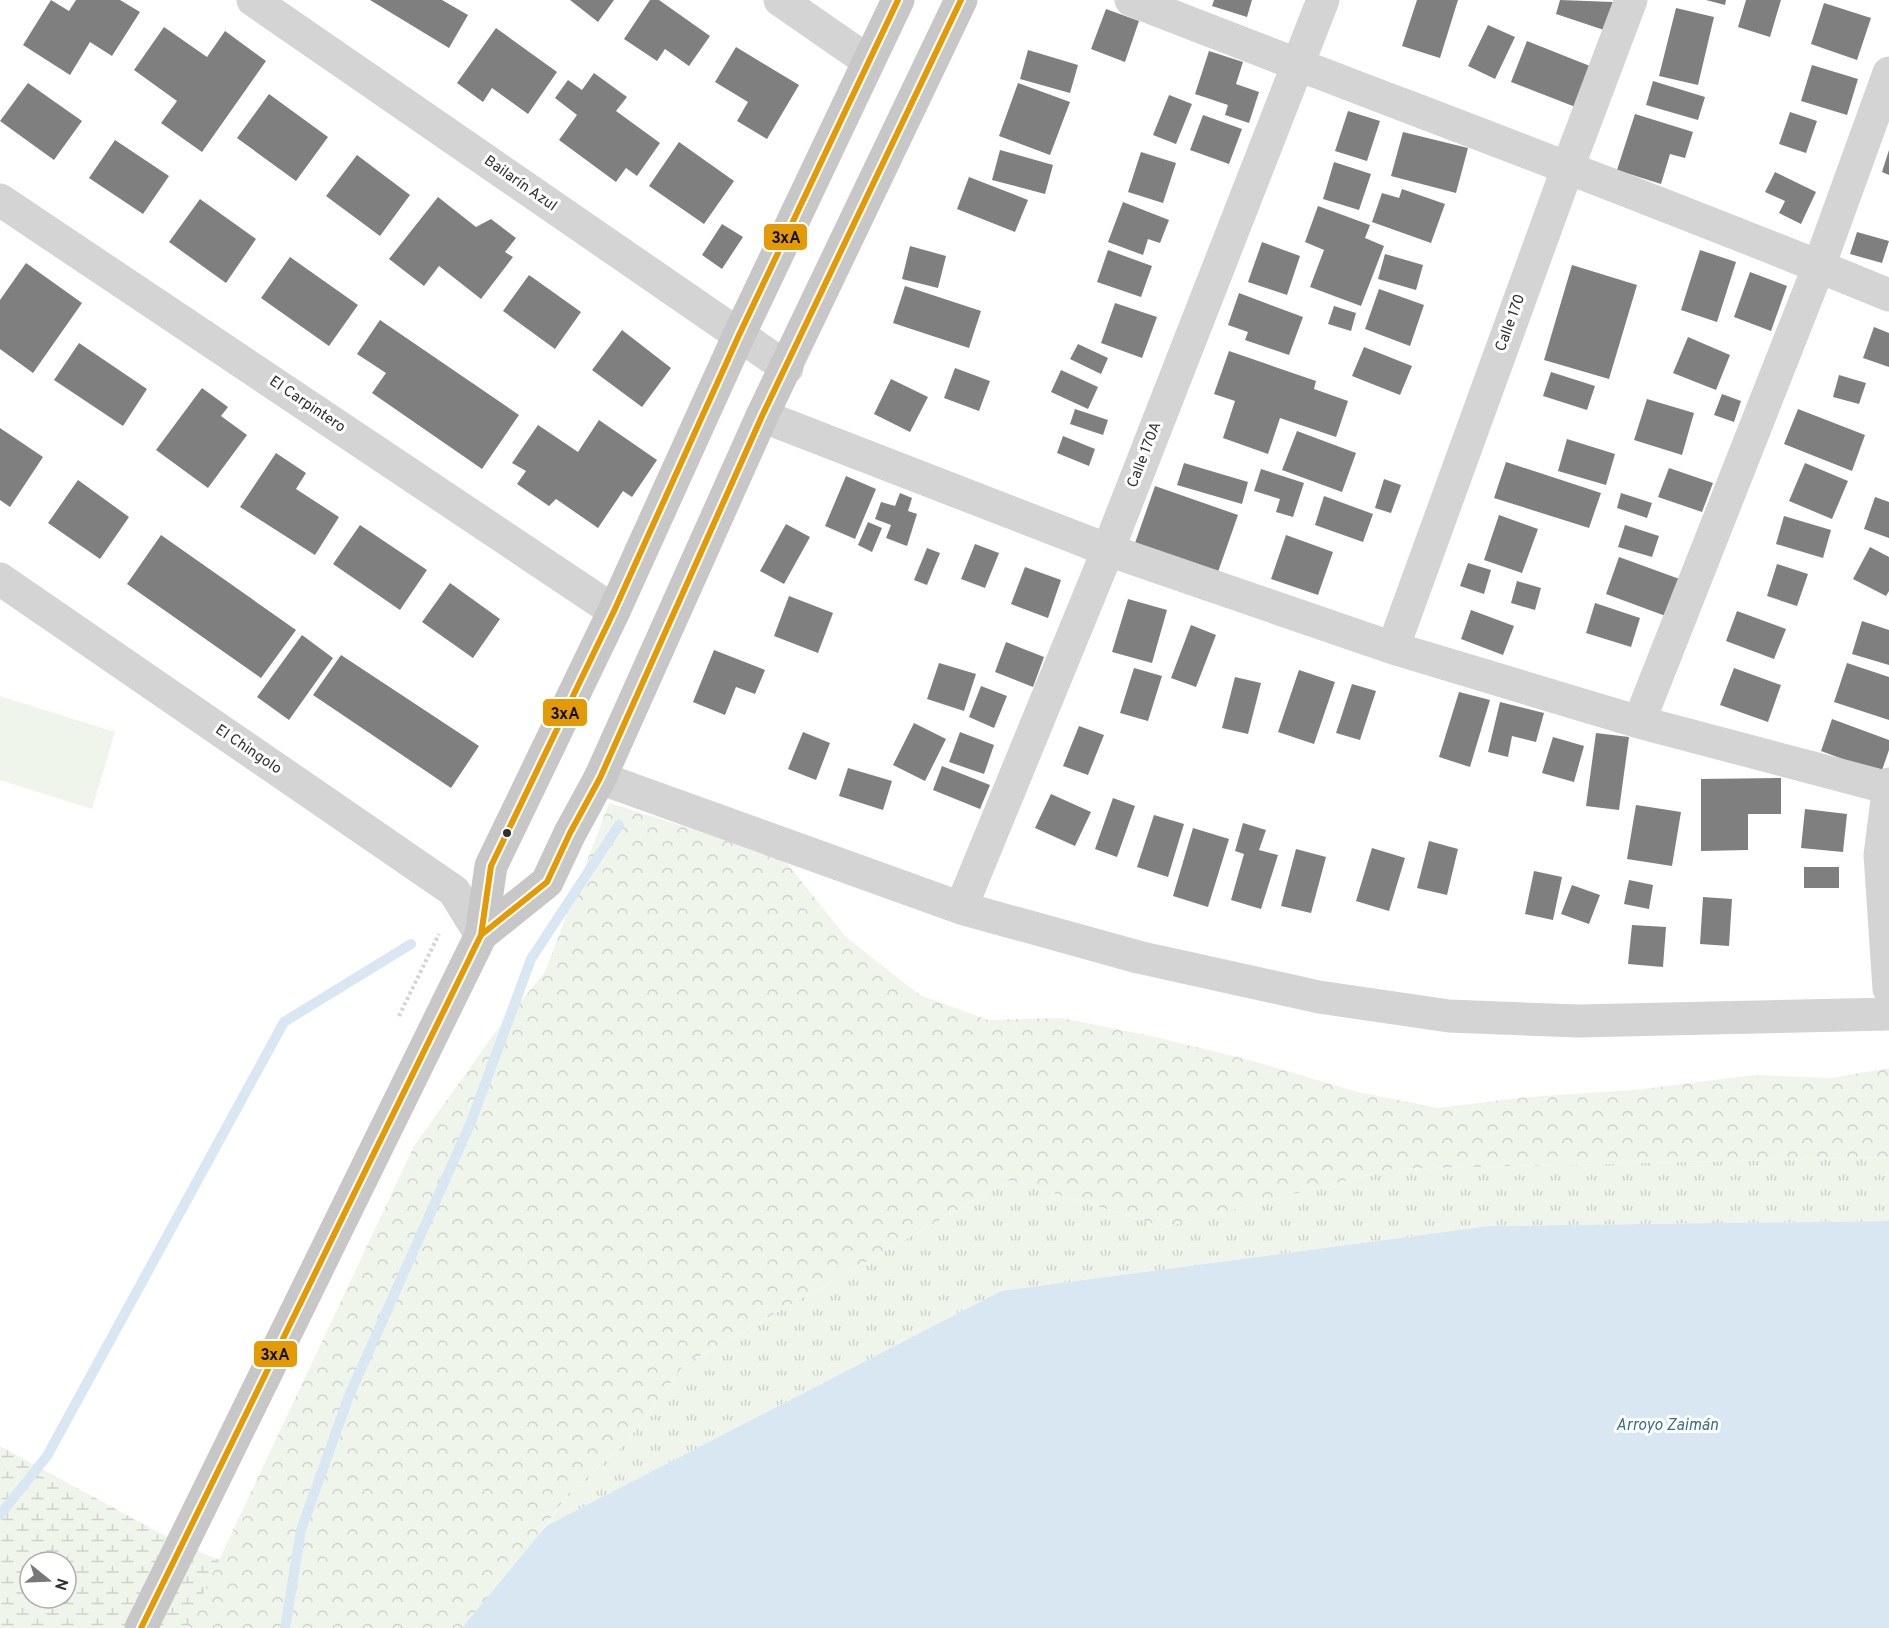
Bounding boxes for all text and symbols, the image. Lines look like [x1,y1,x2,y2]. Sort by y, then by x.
street label: Bailarín Azul [480,152,560,216]
line badge: 3xA [763,223,808,251]
text: 3xA [771,229,801,249]
street label: Calle 170 [1492,292,1530,354]
street label: El Carpintero [265,372,349,438]
street label: Calle 170A [1124,419,1166,491]
line badge: 3xA [542,698,588,727]
text: 3xA [550,705,580,725]
street label: El Chingolo [211,721,285,779]
unlabelled marker [501,827,513,839]
line badge: 3xA [253,1340,298,1368]
text: 3xA [260,1346,290,1366]
water label: Arroyo Zaimán [1616,1416,1718,1436]
north arrow [18,1550,78,1610]
text: N [49,1575,72,1593]

